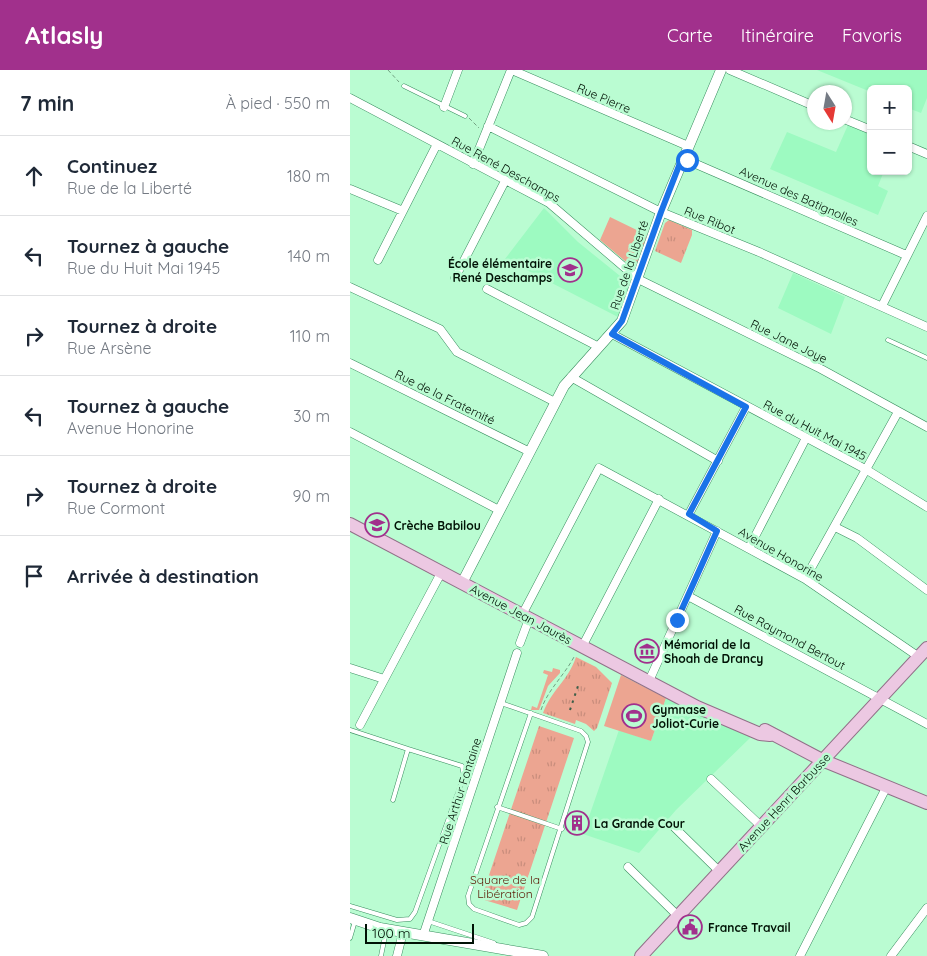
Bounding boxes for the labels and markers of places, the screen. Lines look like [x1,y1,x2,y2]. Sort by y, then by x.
place label: École élémentaire René Deschamps [448,256,552,285]
school or university icon: École élémentaire René Deschamps [557,257,583,283]
school or university icon: Crèche Babilou [364,512,390,538]
place label: Crèche Babilou [394,518,481,533]
place label: Mémorial de la Shoah de Drancy [664,637,763,666]
museum icon: Mémorial de la Shoah de Drancy [634,638,660,664]
place label: Gymnase Joliot-Curie [652,702,719,731]
sports icon: Gymnase Joliot-Curie [621,703,647,729]
building icon: La Grande Cour [564,810,590,836]
place label: La Grande Cour [594,816,685,831]
public building icon: France Travail [677,914,703,940]
place label: France Travail [708,920,791,935]

